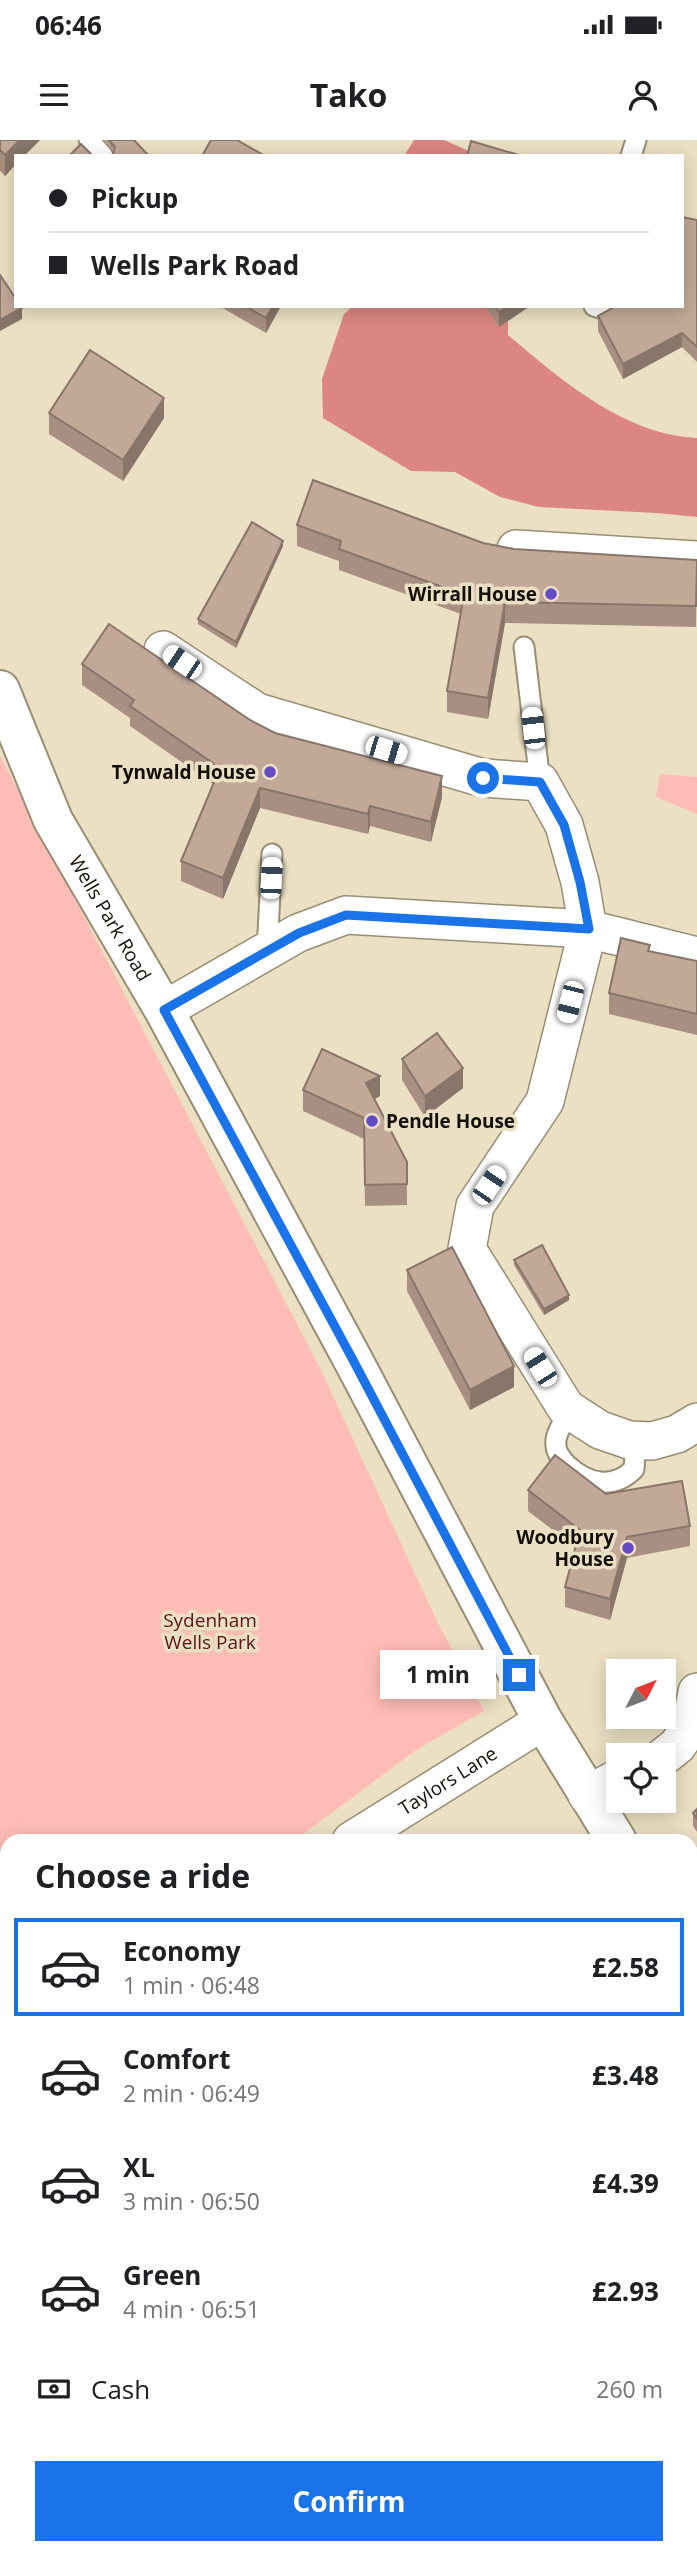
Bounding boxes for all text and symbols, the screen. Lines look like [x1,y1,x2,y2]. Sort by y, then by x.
text: 06:46 [35,7,102,43]
text: Tako [310,73,387,116]
icon: menu [35,76,73,114]
icon: person [624,76,662,114]
text: Pickup [91,180,178,216]
text: Wells Park Road [91,247,299,283]
place label: Wirrall House [408,581,537,607]
marker: Wirrall House [543,586,559,602]
car [159,642,206,682]
car [521,706,546,750]
car [363,734,410,766]
place label: Tynwald House [112,759,256,785]
route start [467,762,499,794]
marker: Tynwald House [262,764,278,780]
street label: Wells Park Road [63,850,157,986]
car [260,856,283,900]
car [555,979,586,1025]
place label: Pendle House [386,1108,515,1134]
marker: Pendle House [364,1113,380,1129]
car [469,1162,510,1208]
car [520,1344,561,1390]
place label: Woodbury House [516,1524,614,1572]
marker: Woodbury House [620,1540,636,1556]
park label: Sydenham Wells Park [163,1607,257,1655]
callout: 1 min [379,1650,494,1700]
text: 1 min [406,1658,470,1690]
route end [503,1659,535,1691]
north arrow [606,1659,676,1729]
map controls [606,1659,676,1813]
street label: Taylors Lane [394,1740,502,1821]
button: locate [606,1743,676,1813]
text: Choose a ride [35,1854,250,1897]
text: Economy [123,1933,241,1969]
icon: car [39,1936,102,1999]
text: £2.58 [592,1949,659,1985]
text: 1 min · 06:48 [123,1969,260,2001]
text: Comfort [123,2041,230,2077]
icon: car [39,2044,102,2107]
text: £3.48 [592,2057,659,2093]
text: 2 min · 06:49 [123,2077,260,2109]
text: XL [123,2149,155,2185]
icon: car [39,2152,102,2215]
text: £4.39 [592,2165,659,2201]
text: 3 min · 06:50 [123,2185,260,2217]
text: Green [123,2257,201,2293]
icon: car [39,2260,102,2323]
text: £2.93 [592,2273,659,2309]
text: 4 min · 06:51 [123,2293,260,2325]
icon: cash [35,2370,73,2408]
text: Cash [91,2371,150,2407]
text: 260 m [596,2373,663,2405]
button: Confirm [35,2461,663,2541]

